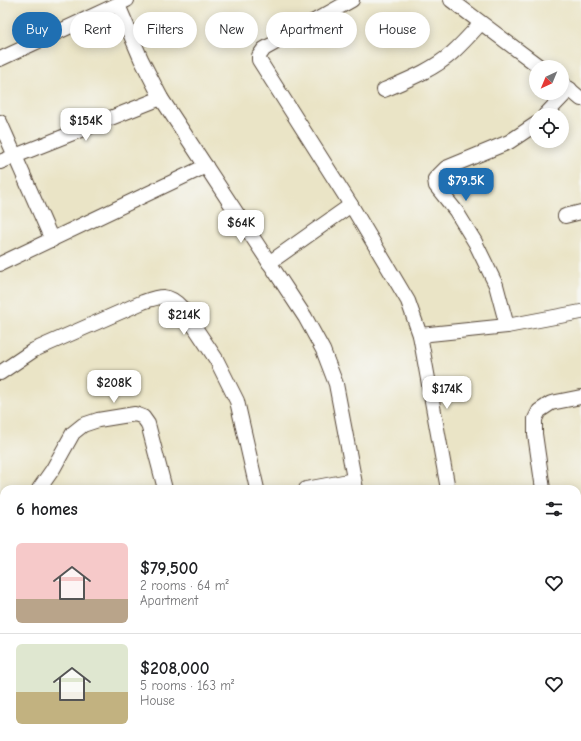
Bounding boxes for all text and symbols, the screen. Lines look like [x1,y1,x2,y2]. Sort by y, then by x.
chip: Buy [12,12,62,48]
chip: Rent [70,12,125,48]
chip: Filters [133,12,197,48]
chip: New [205,12,258,48]
chip: Apartment [266,12,357,48]
chip: House [365,12,430,48]
north arrow [529,60,569,100]
map controls [529,60,569,148]
pin: $154K [58,108,114,142]
button: locate [529,108,569,148]
text: $154K [69,113,103,128]
pin: $79.5K [433,168,499,202]
text: $79.5K [448,173,484,188]
pin: $64K [217,210,265,244]
text: $64K [227,215,255,230]
pin: $214K [156,302,212,336]
text: $214K [168,307,200,322]
pin: $208K [86,370,142,404]
text: $208K [96,375,132,390]
pin: $174K [419,376,475,410]
text: $174K [431,381,463,396]
icon: filters [543,498,565,520]
text: 6 homes [16,500,78,519]
icon: home [48,559,96,607]
text: $79,500 [140,559,198,578]
icon: heart [543,572,565,594]
text: 2 rooms · 64 m² [140,578,229,593]
text: Apartment [140,593,198,608]
text: $208,000 [140,659,210,678]
icon: home [48,660,96,708]
icon: heart [543,673,565,695]
text: 5 rooms · 163 m² [140,678,234,693]
text: House [140,693,175,708]

